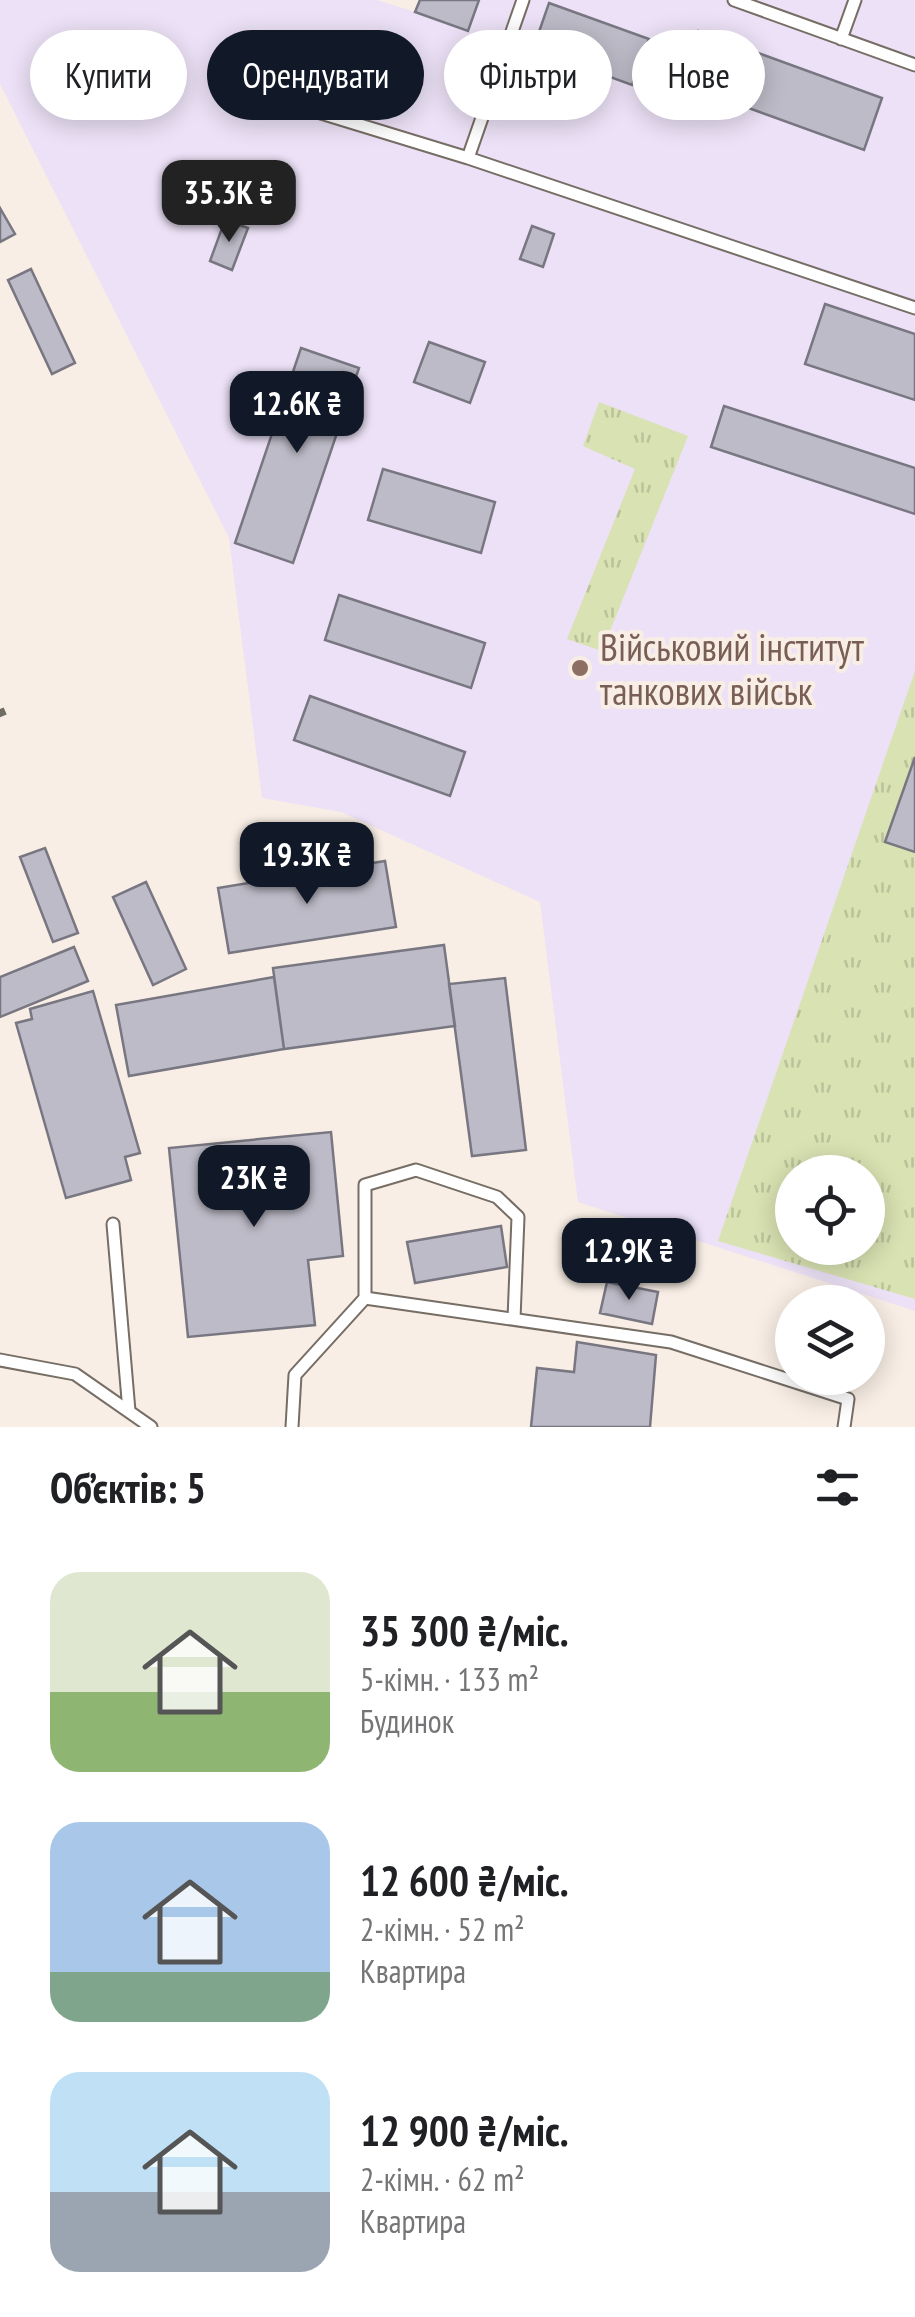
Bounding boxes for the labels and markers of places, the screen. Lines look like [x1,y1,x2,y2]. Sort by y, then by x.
pin: 35.3K ₴ [137,160,321,245]
pin: 12.6K ₴ [205,371,389,456]
place label: Військовий інститут танкових військ [600,622,865,715]
marker: Військовий інститут танкових військ [569,657,591,679]
pin: 19.3K ₴ [215,822,399,907]
pin: 23K ₴ [184,1145,324,1230]
pin: 12.9K ₴ [537,1218,721,1303]

